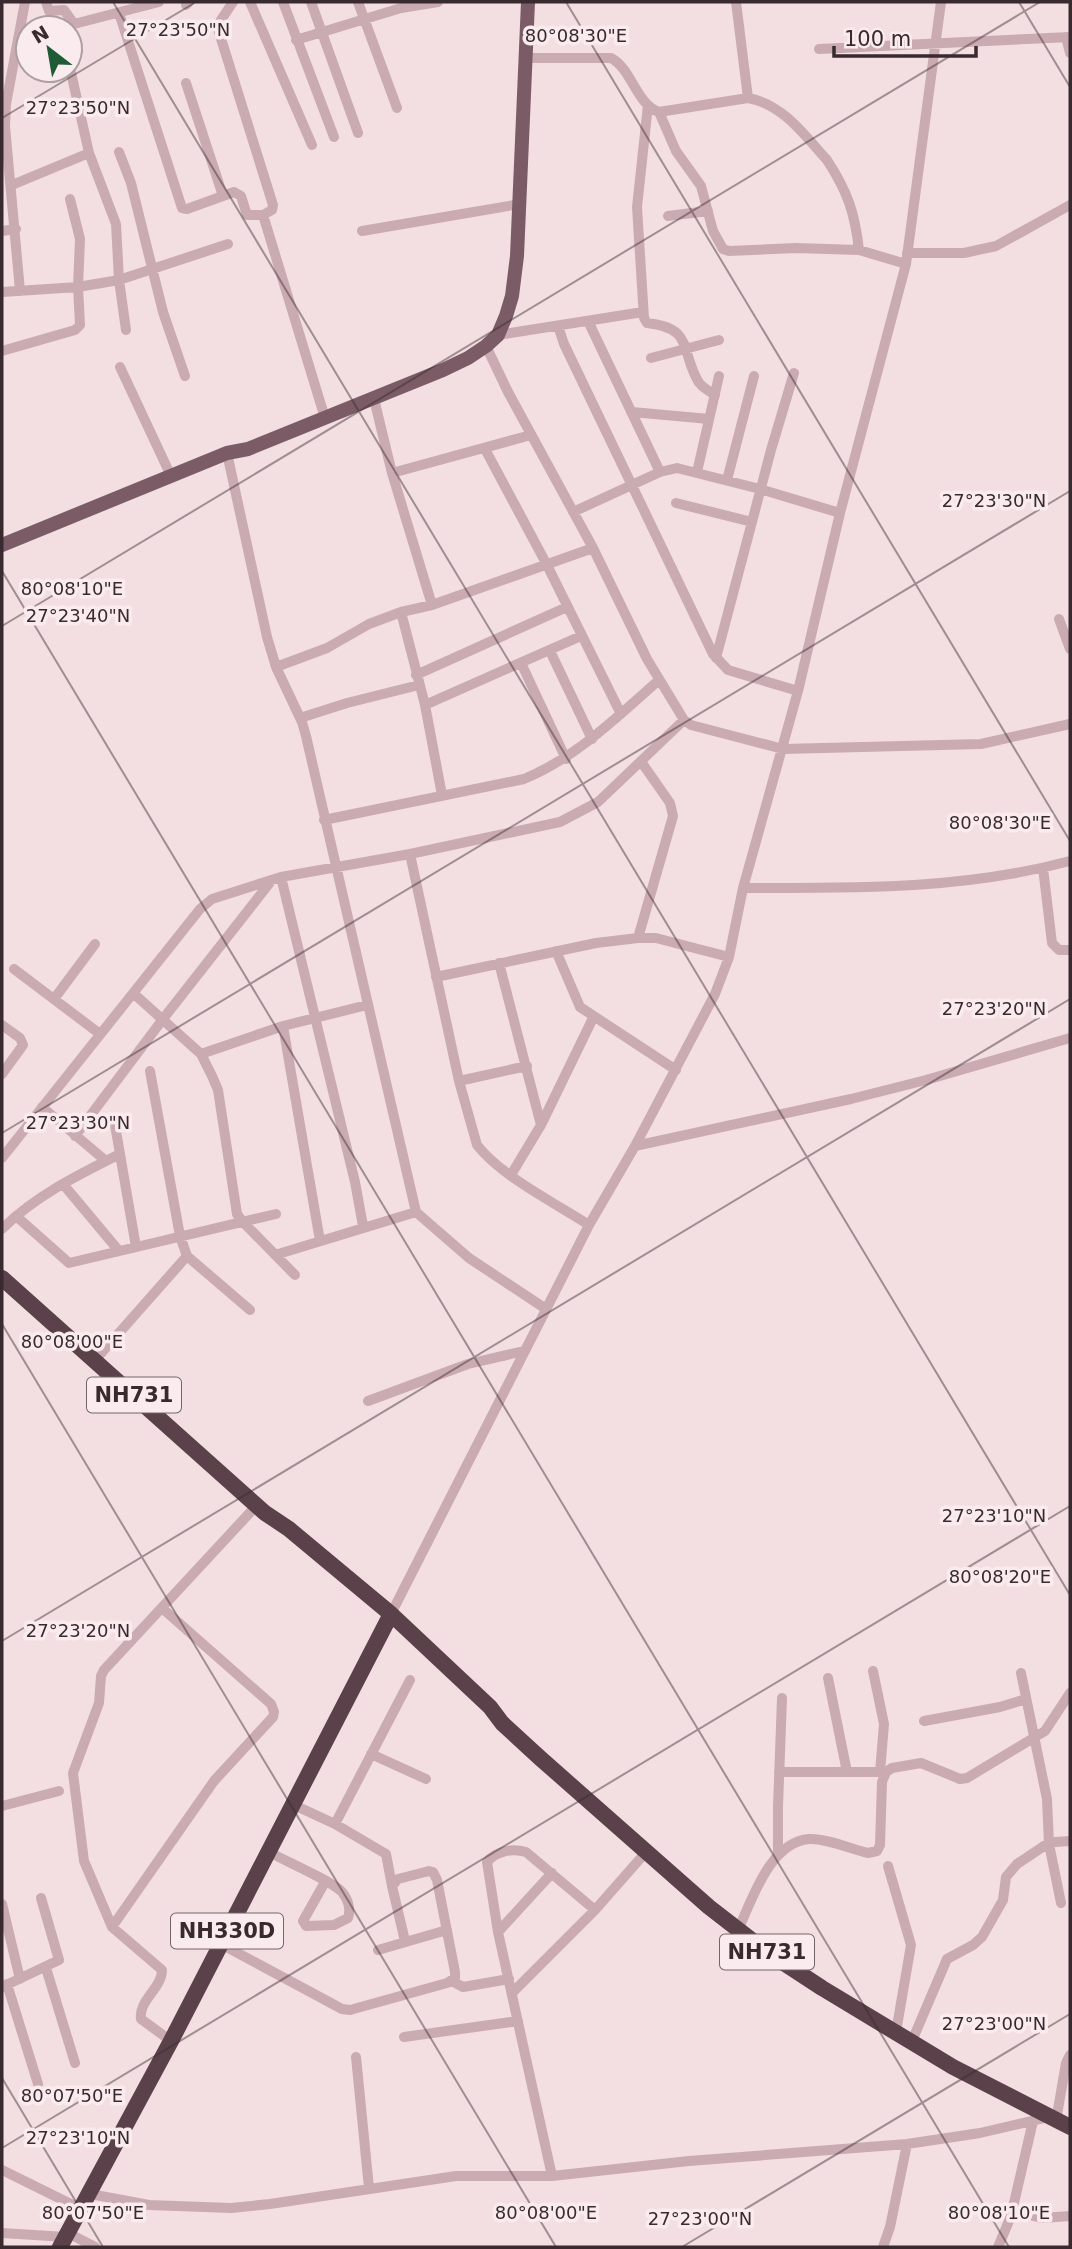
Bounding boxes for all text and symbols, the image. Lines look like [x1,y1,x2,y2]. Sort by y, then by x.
north arrow [14,14,84,84]
scale bar [834,14,976,58]
text: 27°23'50"N [126,19,230,40]
text: N [28,21,53,48]
text: 80°08'30"E [525,25,627,46]
text: 100 m [844,27,911,51]
text: 27°23'50"N [26,97,130,118]
text: 27°23'30"N [942,490,1046,511]
text: 80°08'10"E [21,578,123,599]
text: 27°23'40"N [26,605,130,626]
text: 80°08'30"E [949,812,1051,833]
text: 27°23'20"N [942,998,1046,1019]
text: 27°23'30"N [26,1112,130,1133]
text: 80°08'00"E [21,1331,123,1352]
road number: NH731 [87,1378,181,1412]
text: 27°23'10"N [942,1505,1046,1526]
text: 80°08'20"E [949,1566,1051,1587]
text: 27°23'20"N [26,1620,130,1641]
road number: NH330D [171,1913,283,1948]
road number: NH731 [720,1934,814,1969]
text: 27°23'00"N [942,2013,1046,2034]
text: 80°07'50"E [21,2085,123,2106]
text: 27°23'10"N [26,2127,130,2148]
text: 80°07'50"E [42,2202,144,2223]
text: 80°08'00"E [495,2202,597,2223]
text: 80°08'10"E [948,2202,1050,2223]
text: 27°23'00"N [648,2208,752,2229]

